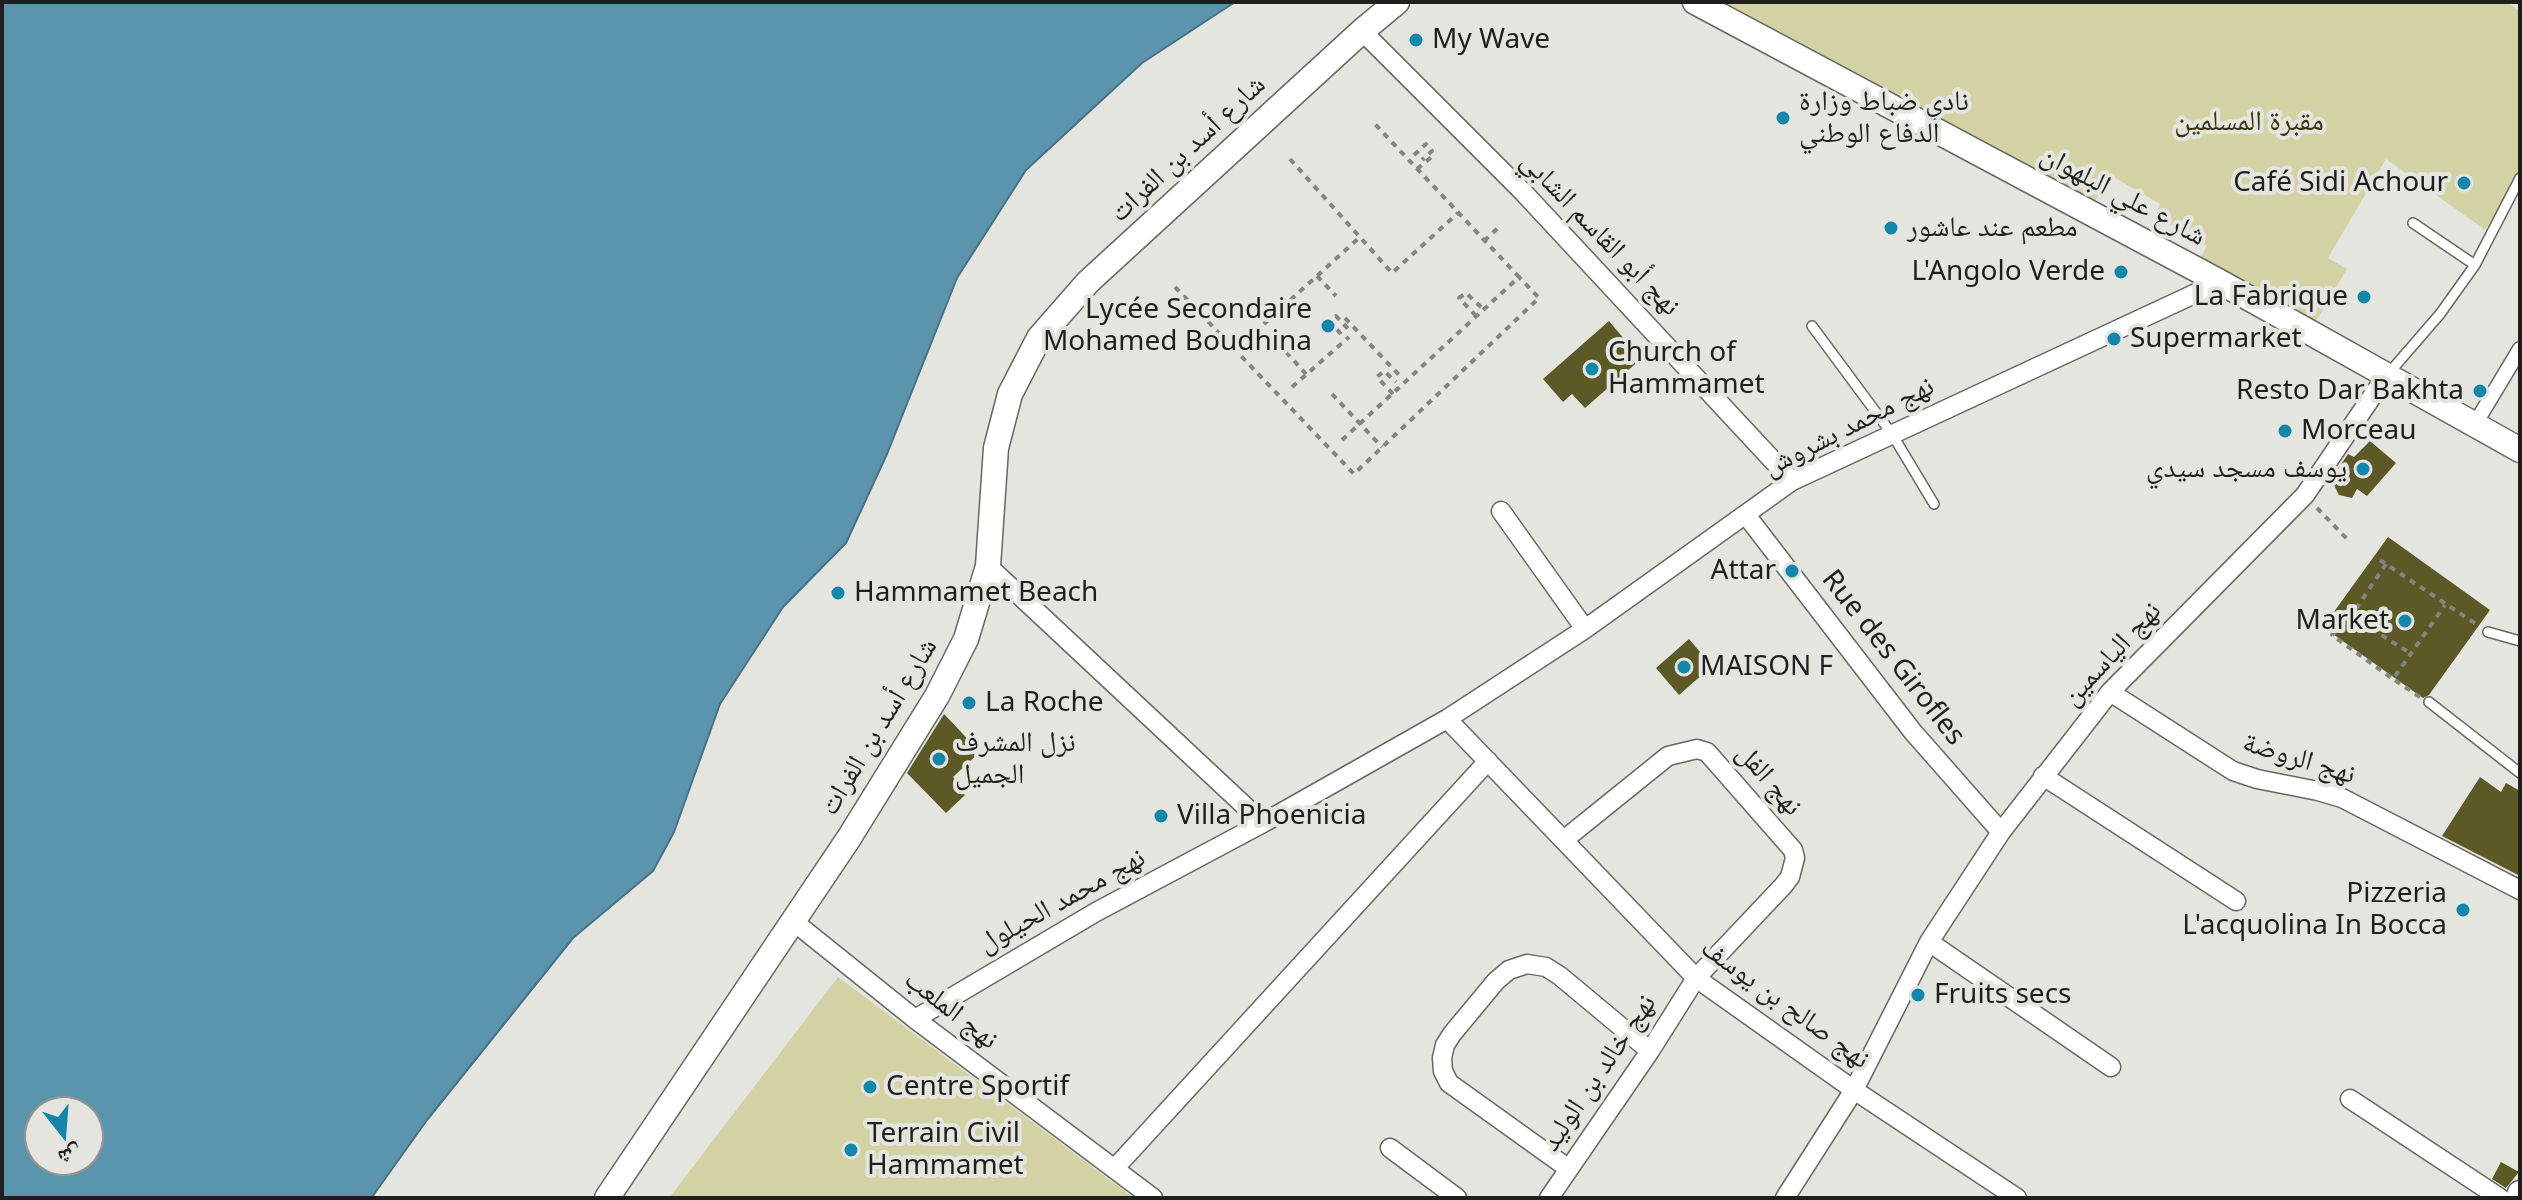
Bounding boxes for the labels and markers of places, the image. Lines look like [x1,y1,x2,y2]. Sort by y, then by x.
place label: My Wave [1432,23,1550,57]
marker: My Wave [1407,31,1425,49]
place label: نادي ضباط وزارة الدفاع الوطني [1799,85,1969,151]
marker: نادي ضباط وزارة الدفاع الوطني [1774,109,1792,127]
place label: Café Sidi Achour [2233,166,2448,200]
marker: Café Sidi Achour [2455,174,2473,192]
place label: مطعم عند عاشور [1907,211,2077,245]
marker: مطعم عند عاشور [1882,219,1900,237]
place label: L'Angolo Verde [1911,255,2105,289]
marker: L'Angolo Verde [2112,263,2130,281]
place label: La Fabrique [2194,280,2348,314]
marker: La Fabrique [2355,288,2373,306]
place label: Lycée Secondaire Mohamed Boudhina [1043,293,1312,359]
marker: Lycée Secondaire Mohamed Boudhina [1319,317,1337,335]
place label: Supermarket [2130,322,2302,356]
marker: Supermarket [2105,330,2123,348]
place label: Church of Hammamet [1608,336,1765,402]
marker: Church of Hammamet [1583,360,1601,378]
place label: Resto Dar Bakhta [2236,374,2464,408]
marker: Resto Dar Bakhta [2471,382,2489,400]
place label: Morceau [2301,414,2417,448]
marker: Morceau [2276,422,2294,440]
place label: يوسف مسجد سيدي [2146,452,2347,486]
marker: يوسف مسجد سيدي [2354,460,2372,478]
place label: Attar [1711,554,1776,588]
marker: Attar [1783,562,1801,580]
place label: Hammamet Beach [854,576,1098,610]
marker: Hammamet Beach [829,584,847,602]
place label: Market [2295,604,2389,638]
marker: Market [2396,612,2414,630]
place label: MAISON F [1700,650,1833,684]
marker: MAISON F [1675,658,1693,676]
place label: La Roche [985,686,1104,720]
marker: La Roche [960,694,978,712]
place label: نزل المشرف الجميل [955,726,1076,792]
marker: نزل المشرف الجميل [930,750,948,768]
place label: Villa Phoenicia [1177,799,1366,833]
marker: Villa Phoenicia [1152,807,1170,825]
place label: Pizzeria L'acquolina In Bocca [2182,877,2447,943]
marker: Pizzeria L'acquolina In Bocca [2454,901,2472,919]
place label: Fruits secs [1934,978,2071,1012]
marker: Fruits secs [1909,986,1927,1004]
place label: Centre Sportif [886,1070,1069,1104]
marker: Centre Sportif [861,1078,879,1096]
place label: Terrain Civil Hammamet [867,1117,1024,1183]
marker: Terrain Civil Hammamet [842,1141,860,1159]

